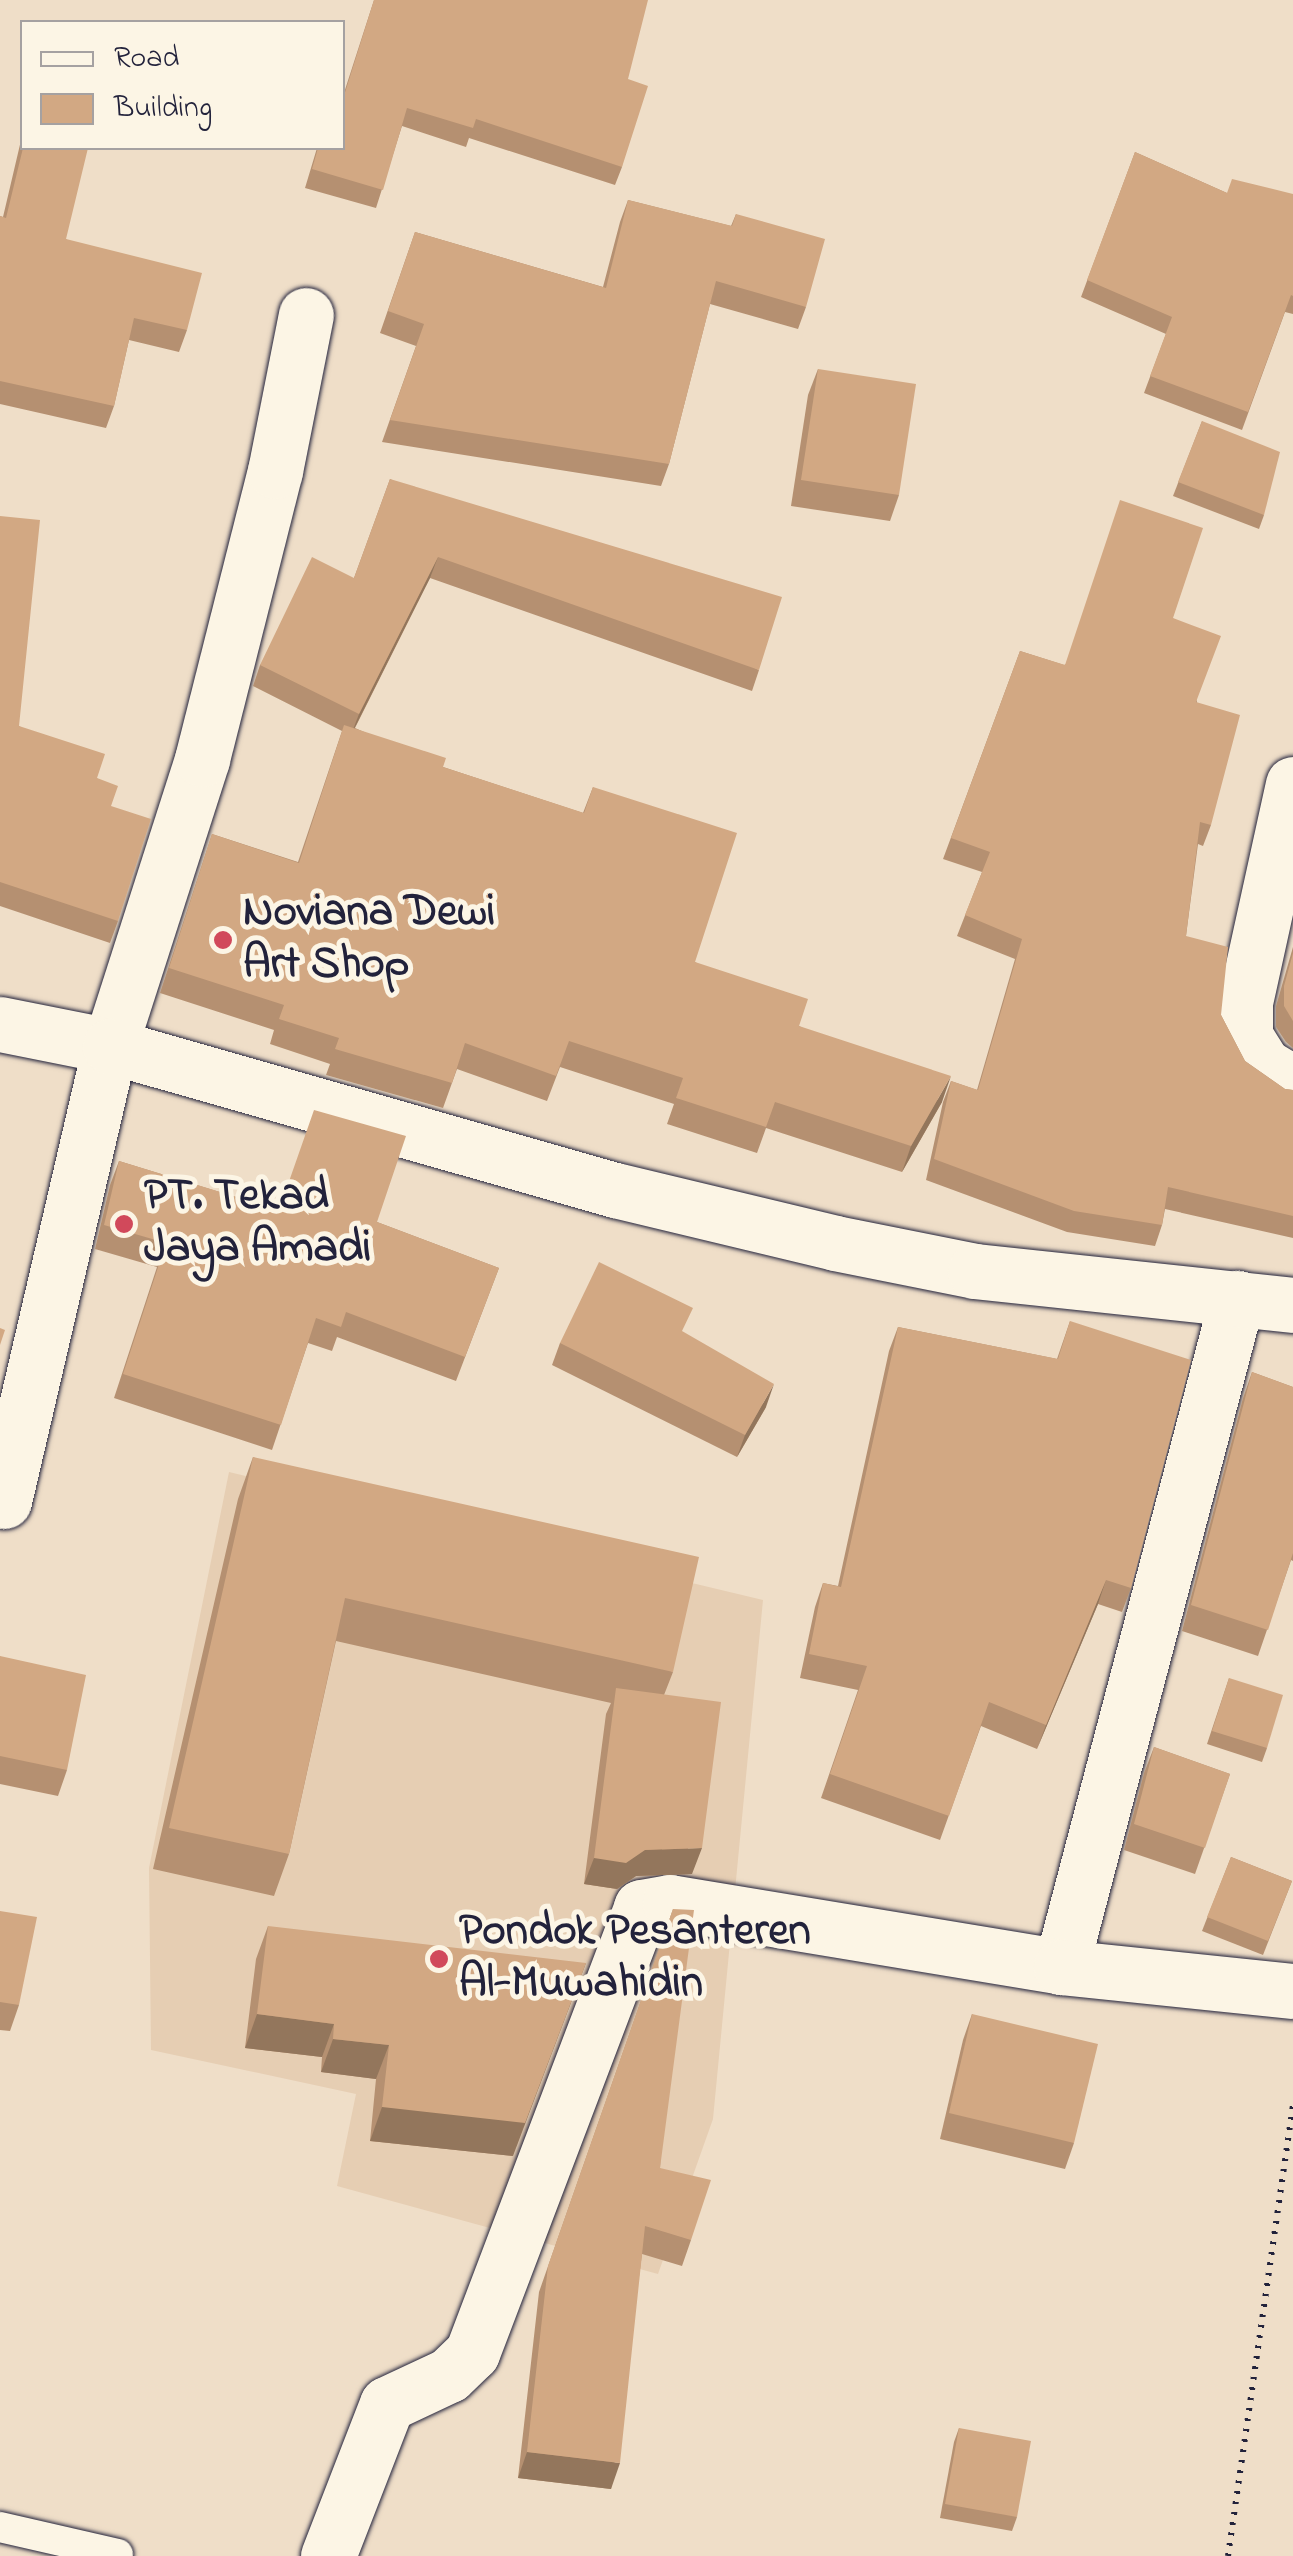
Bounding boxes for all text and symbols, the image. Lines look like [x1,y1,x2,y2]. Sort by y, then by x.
legend [20,20,345,150]
text: Road [114,37,179,81]
text: Building [114,87,212,131]
place label: Noviana Dewi Art Shop [243,887,495,993]
marker: Noviana Dewi Art Shop [212,929,234,951]
place label: PT. Tekad Jaya Amadi [144,1171,371,1277]
marker: PT. Tekad Jaya Amadi [113,1213,135,1235]
place label: Pondok Pesanteren Al-Muwahidin [459,1906,811,2012]
marker: Pondok Pesanteren Al-Muwahidin [428,1948,450,1970]

